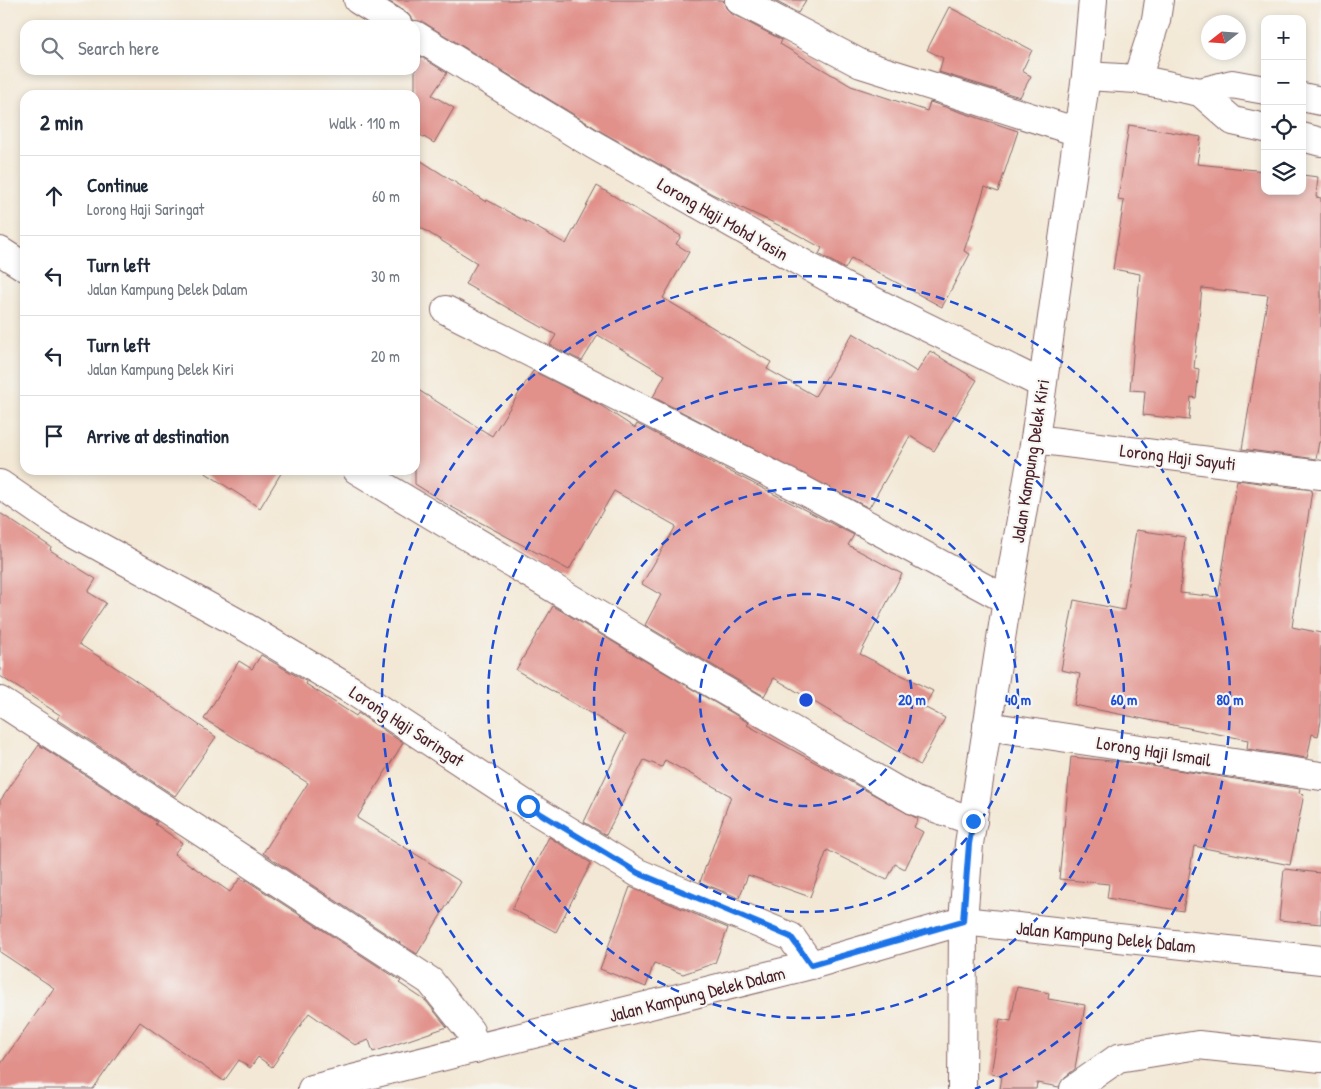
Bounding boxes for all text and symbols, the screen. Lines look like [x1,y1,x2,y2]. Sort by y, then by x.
north arrow [1201,15,1246,60]
map controls [1261,15,1306,195]
button: + [1261,15,1306,60]
search box [20,20,420,75]
icon: search [38,34,66,62]
text: Search here [78,35,159,61]
button: − [1261,60,1306,105]
button: locate [1261,105,1306,150]
text: 2 min [40,108,83,137]
text: Walk · 110 m [329,112,400,134]
button: layers [1261,150,1306,195]
street label: Lorong Haji Mohd Yasin [653,171,793,267]
text: Continue [87,172,148,198]
icon: ahead [40,182,68,210]
text: 60 m [372,185,400,207]
text: Lorong Haji Saringat [87,198,204,220]
text: Turn left [87,252,150,278]
icon: left [40,262,68,290]
text: 30 m [371,265,400,287]
text: Jalan Kampung Delek Dalam [87,278,248,300]
text: Turn left [87,332,150,358]
icon: left [40,342,68,370]
text: 20 m [371,345,400,367]
text: Jalan Kampung Delek Kiri [87,358,234,380]
street label: Jalan Kampung Delek Kiri [1005,377,1055,545]
icon: arrive [40,422,68,450]
text: Arrive at destination [87,423,229,449]
street label: Lorong Haji Sayuti [1119,437,1237,477]
street label: Lorong Haji Saringat [345,680,470,773]
text: 20 m [898,689,926,710]
text: 40 m [1005,689,1031,710]
text: 60 m [1111,689,1137,710]
text: 80 m [1217,689,1243,710]
centre of rings [797,691,815,709]
street label: Lorong Haji Ismail [1095,730,1213,772]
route start [517,795,540,818]
route end [962,810,985,833]
street label: Jalan Kampung Delek Dalam [1015,915,1197,959]
street label: Jalan Kampung Delek Dalam [606,960,788,1028]

